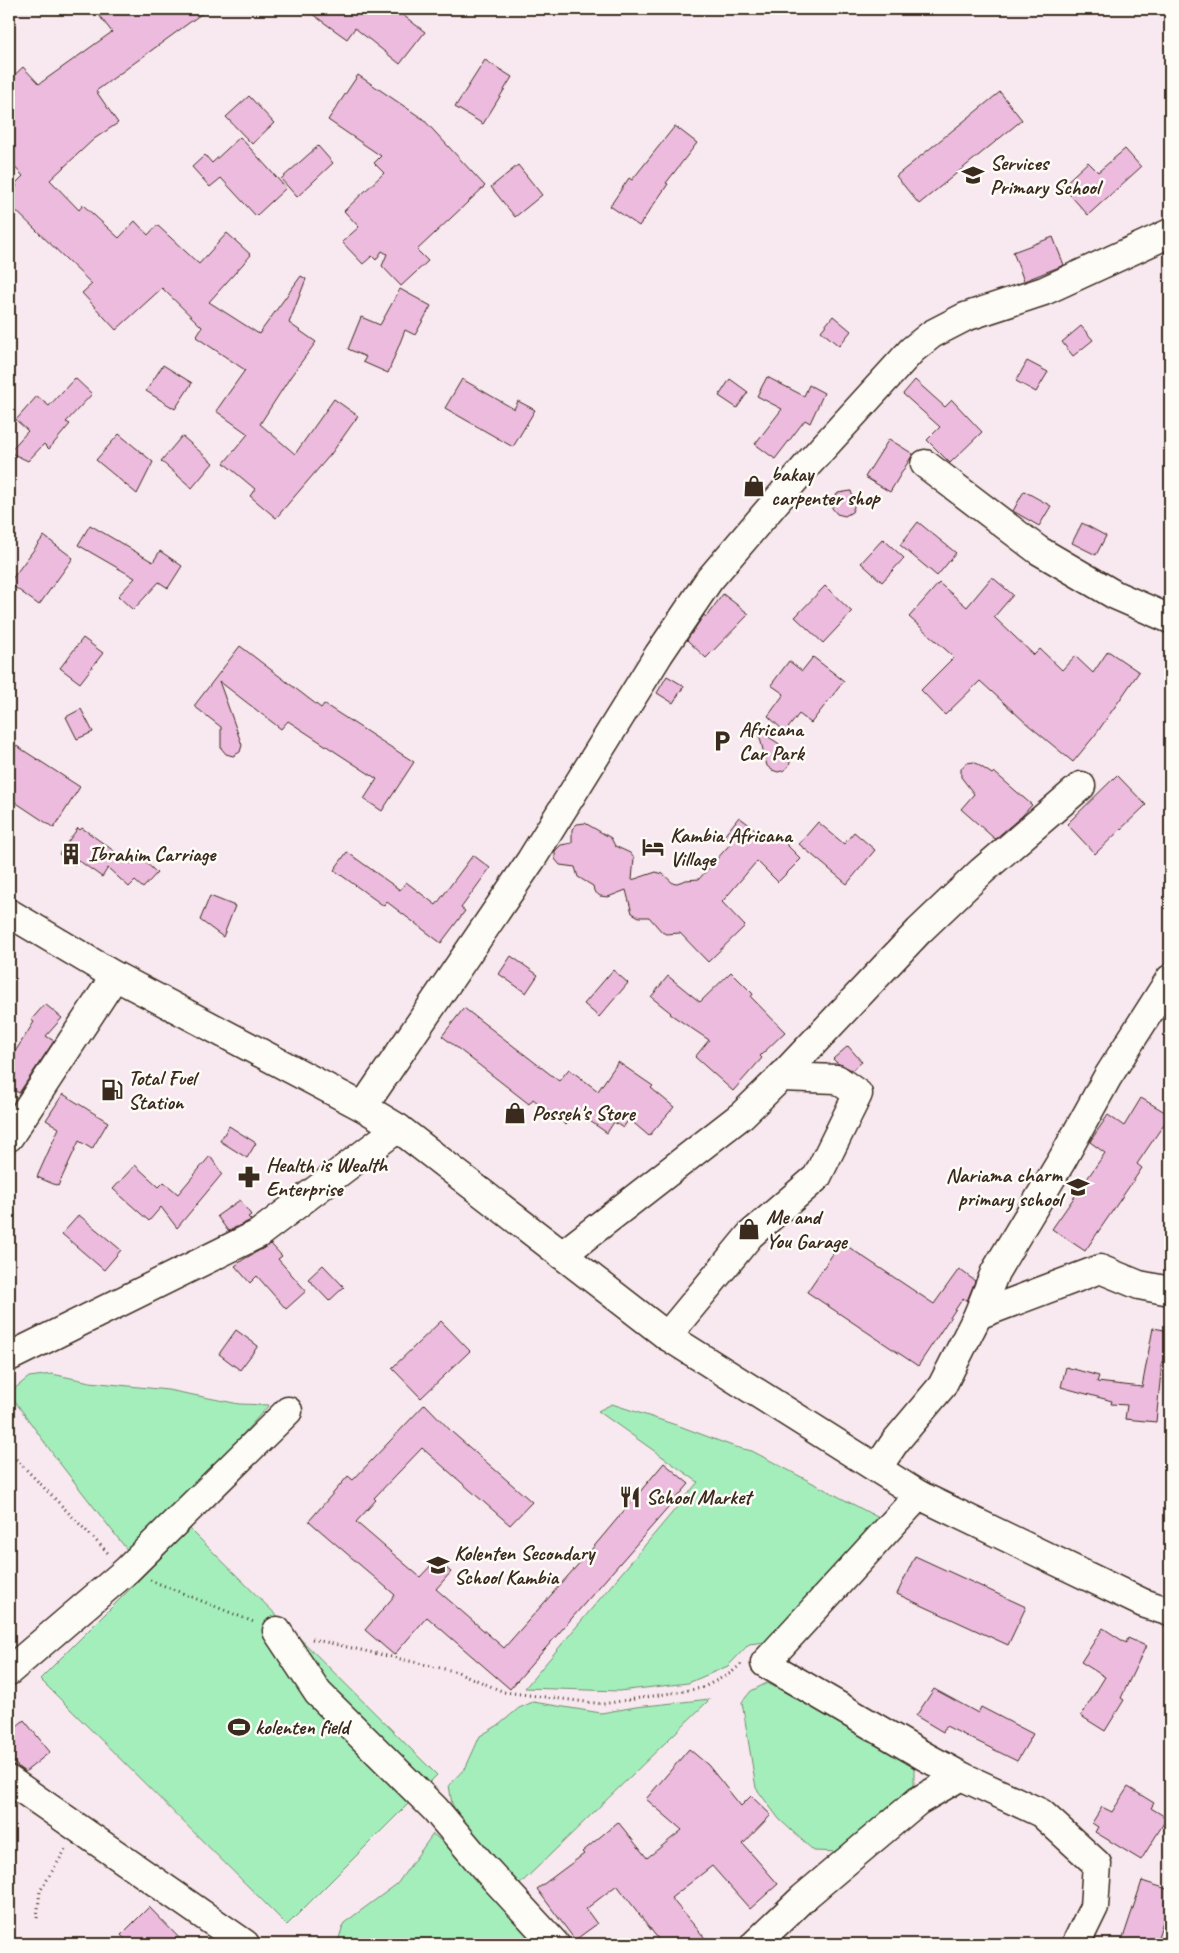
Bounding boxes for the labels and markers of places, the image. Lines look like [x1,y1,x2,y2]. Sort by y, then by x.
place label: Services Primary School [990,150,1104,200]
school or university icon: Services Primary School [960,162,986,188]
place label: bakay carpenter shop [771,461,881,511]
shop icon: bakay carpenter shop [741,473,767,499]
place label: Africana Car Park [739,716,806,766]
parking icon: Africana Car Park [709,728,735,754]
place label: Kambia Africana Village [670,822,794,872]
hotel icon: Kambia Africana Village [640,834,666,860]
building icon: Ibrahim Carriage [58,841,84,867]
place label: Ibrahim Carriage [88,841,217,867]
place label: Total Fuel Station [128,1065,200,1115]
fuel station icon: Total Fuel Station [99,1077,125,1103]
shop icon: Posseh's Store [502,1100,528,1126]
place label: Posseh's Store [532,1100,637,1126]
place label: Health is Wealth Enterprise [266,1152,388,1202]
place label: Nariama charm primary school [946,1162,1066,1213]
pharmacy icon: Health is Wealth Enterprise [236,1164,262,1190]
school or university icon: Nariama charm primary school [1065,1174,1091,1200]
place label: Me and You Garage [766,1204,849,1254]
shop icon: Me and You Garage [736,1216,762,1242]
restaurant icon: School Market [617,1484,643,1510]
place label: School Market [646,1484,754,1510]
place label: Kolenten Secondary School Kambia [454,1540,597,1590]
school or university icon: Kolenten Secondary School Kambia [425,1552,451,1578]
sports icon: kolenten field [226,1714,252,1740]
place label: kolenten field [255,1714,352,1740]

